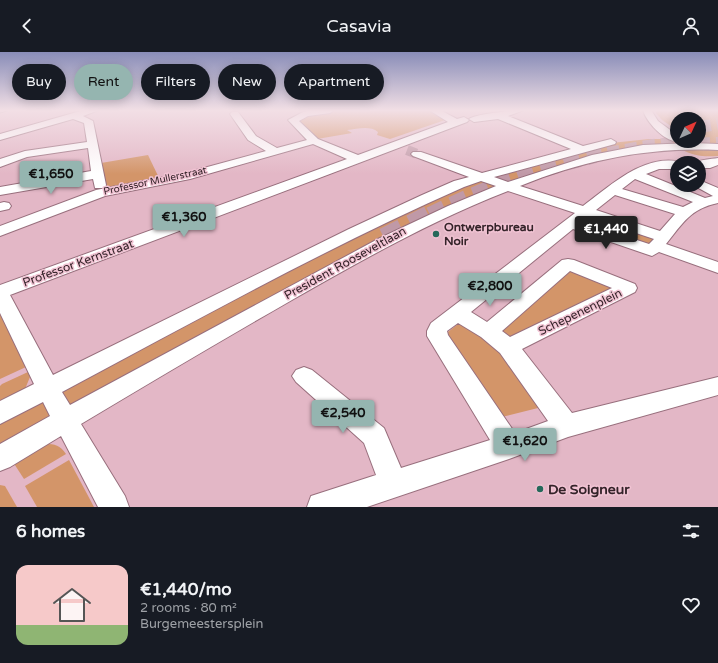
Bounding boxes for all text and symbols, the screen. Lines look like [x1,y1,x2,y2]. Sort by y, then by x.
icon: back [16,15,38,37]
text: Casavia [326,15,392,37]
icon: person [680,15,702,37]
chip: Buy [12,64,66,100]
chip: Rent [74,64,133,100]
chip: Filters [141,64,210,100]
chip: New [218,64,276,100]
chip: Apartment [284,64,384,100]
north arrow [670,112,706,148]
map controls [670,112,706,192]
button: layers [670,156,706,192]
pin: €1,650 [18,161,84,195]
street label: Professor Mullerstraat [102,164,208,198]
text: €1,650 [29,166,73,182]
pin: €1,360 [151,204,217,238]
text: €1,360 [162,209,206,225]
pin: €1,440 [573,216,639,250]
place label: Ontwerpbureau Noir [444,220,534,248]
text: €1,440 [584,221,628,237]
street label: President Rooseveltlaan [282,224,408,302]
marker: Ontwerpbureau Noir [431,229,441,239]
street label: Professor Kernstraat [21,236,136,290]
pin: €2,800 [457,273,523,307]
text: €2,800 [468,278,512,294]
street label: Schepenenplein [536,286,624,338]
pin: €2,540 [310,400,376,434]
text: €2,540 [321,405,365,421]
pin: €1,620 [492,428,558,462]
text: €1,620 [503,433,547,449]
place label: De Soigneur [548,481,630,498]
marker: De Soigneur [535,484,545,494]
icon: filters [680,520,702,542]
text: 6 homes [16,521,85,542]
text: €1,440/mo [140,579,232,600]
icon: home [48,581,96,629]
icon: heart [680,594,702,616]
text: 2 rooms · 80 m² [140,600,237,616]
text: Burgemeestersplein [140,616,263,632]

